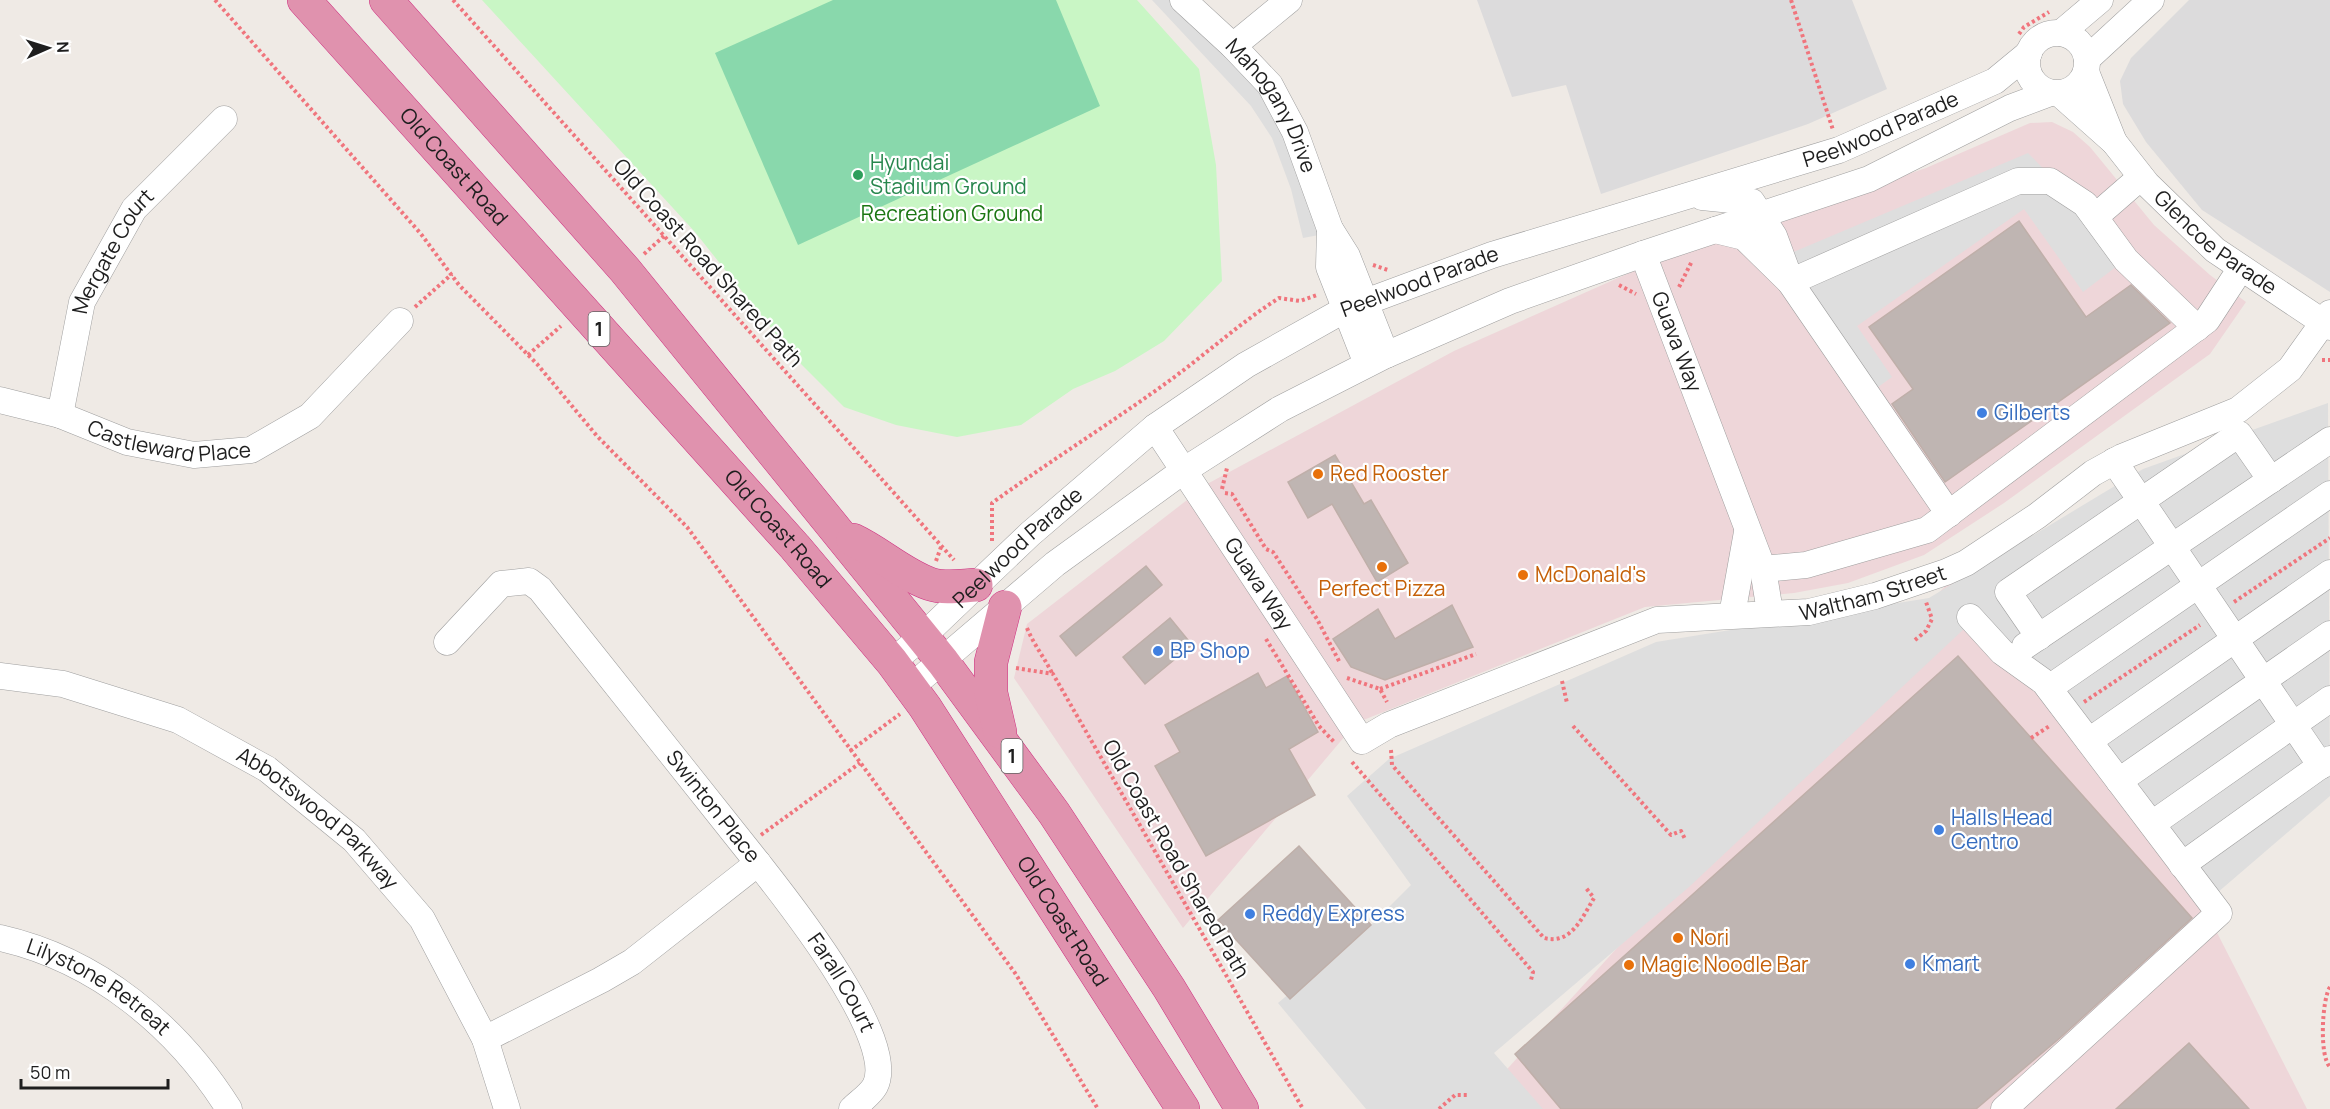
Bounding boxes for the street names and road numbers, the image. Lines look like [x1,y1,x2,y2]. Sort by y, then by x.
street label: Mahogany Drive [1220,32,1324,176]
street label: Peelwood Parade [1799,84,1963,173]
street label: Old Coast Road [394,101,515,231]
street label: Old Coast Road Shared Path [607,152,810,373]
street label: Mergate Court [65,182,160,316]
street label: Glencoe Parade [2148,183,2283,301]
street label: Peelwood Parade [1336,239,1502,323]
street label: Guava Way [1646,287,1709,396]
road number: 1 [588,312,610,346]
street label: Castleward Place [84,413,252,468]
street label: Old Coast Road [719,463,838,593]
street label: Peelwood Parade [946,480,1088,614]
street label: Guava Way [1219,532,1300,635]
street label: Waltham Street [1796,558,1950,627]
street label: Old Coast Road Shared Path [1097,734,1257,983]
road number: 1 [1002,739,1022,773]
street label: Abbotswood Parkway [232,740,405,895]
street label: Swinton Place [660,744,767,868]
street label: Old Coast Road [1011,850,1116,991]
street label: Farall Court [802,927,882,1036]
street label: Lilystone Retreat [23,931,177,1041]

